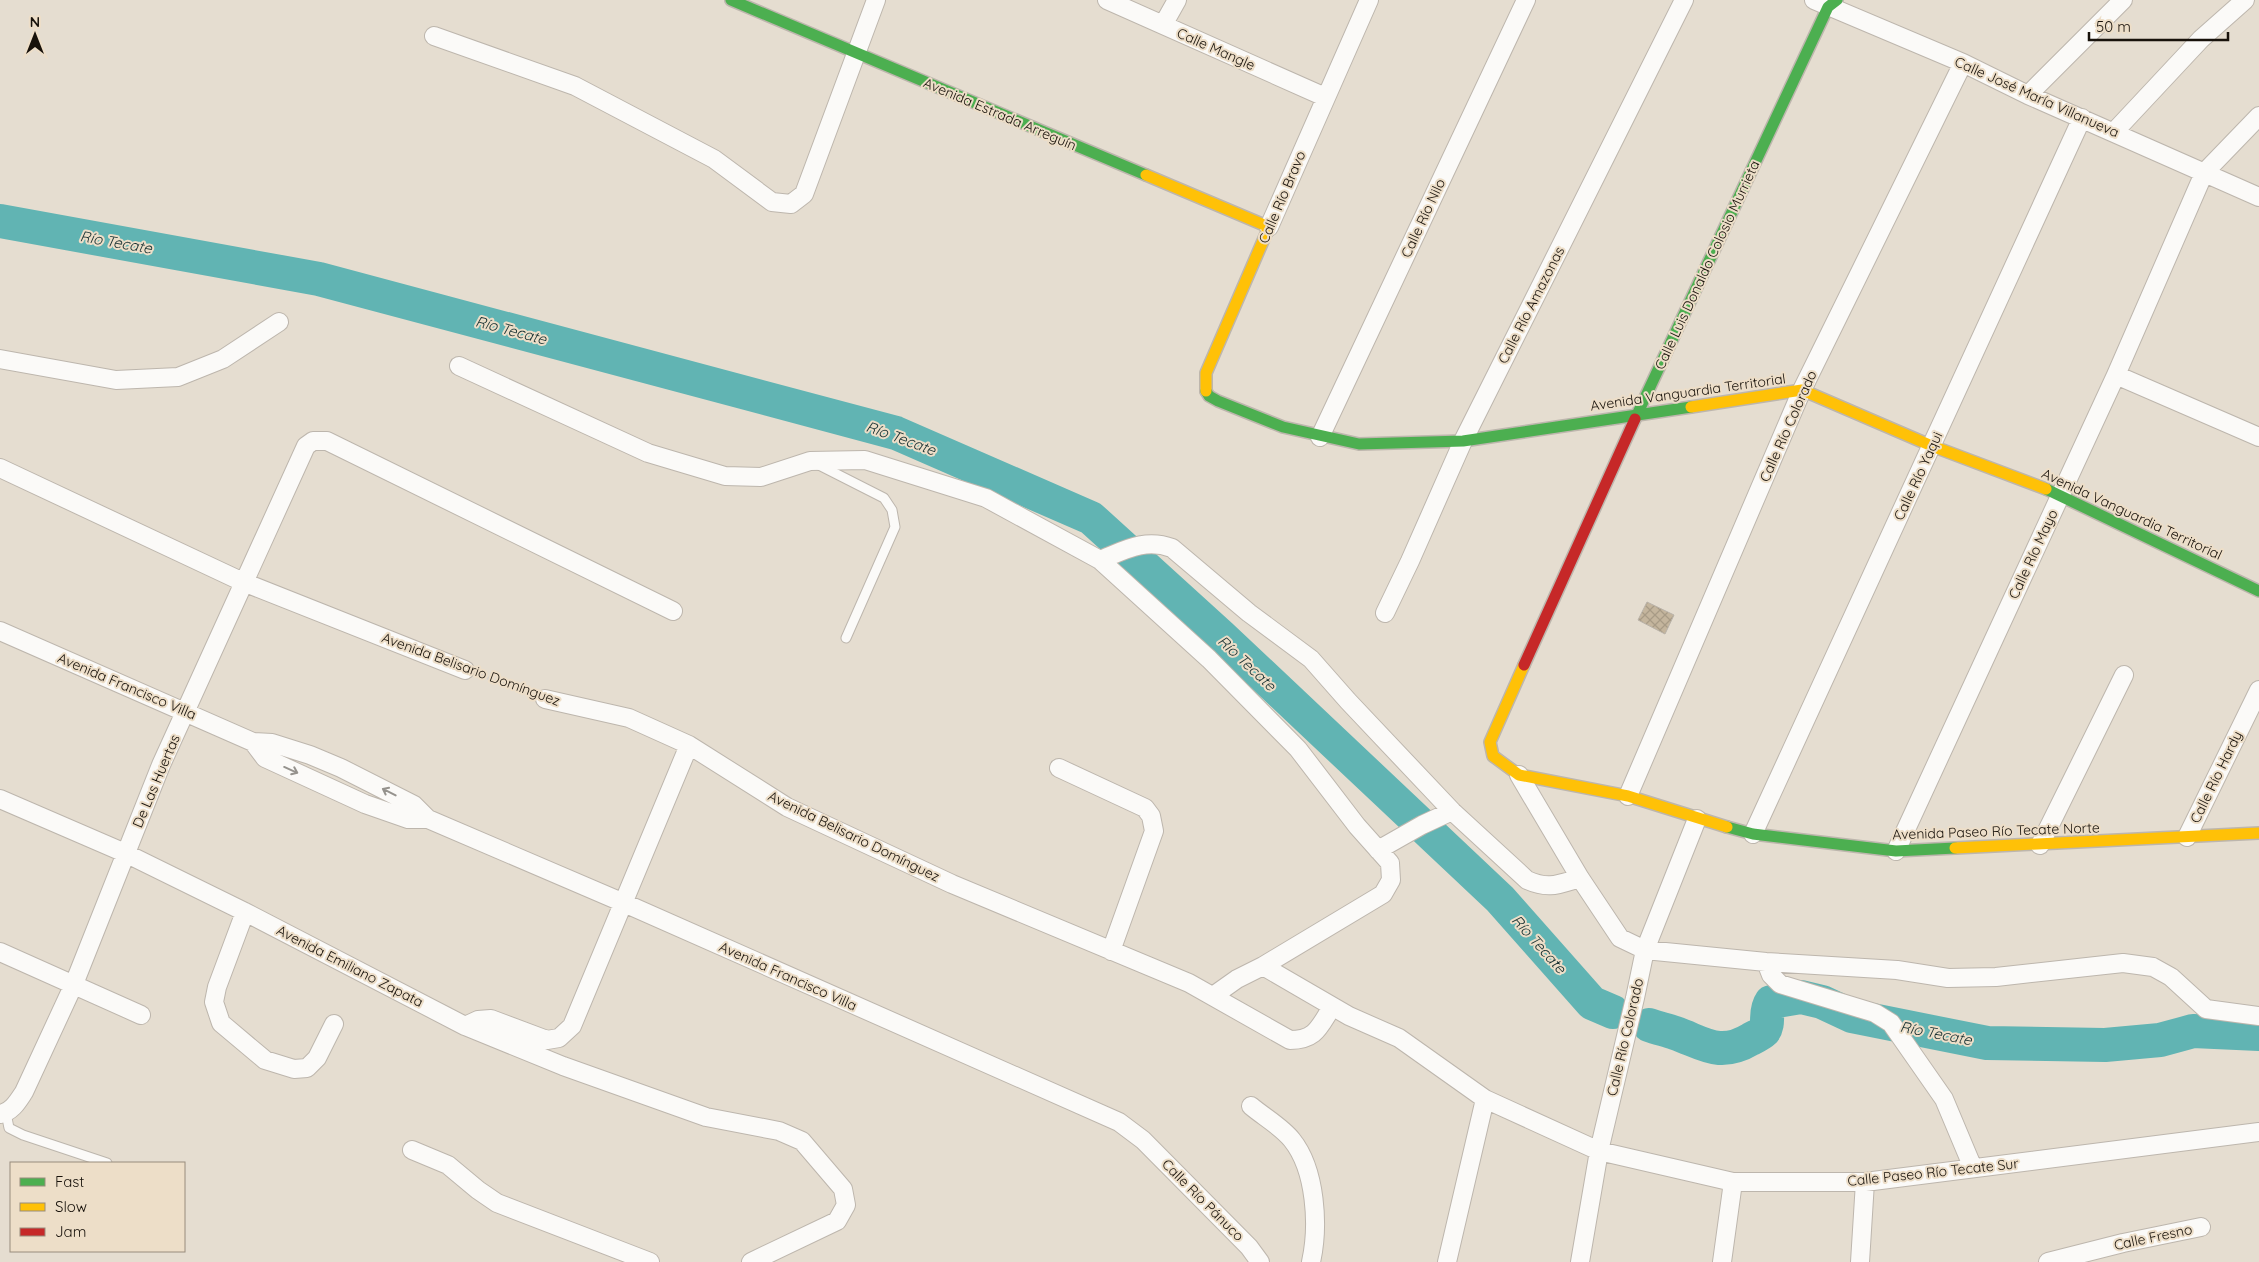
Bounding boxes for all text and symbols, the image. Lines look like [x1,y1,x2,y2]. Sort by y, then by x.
north arrow [10,10,60,60]
scale bar [2089,10,2228,42]
text: N [30,13,40,31]
text: 50 m [2096,17,2131,36]
street label: Calle Mangle [1174,24,1258,74]
street label: Calle José María Villanueva [1952,53,2122,141]
street label: Avenida Estrada Arreguín [921,74,1079,154]
street label: Calle Río Bravo [1254,148,1310,246]
street label: Calle Luis Donaldo Colosio Murrieta [1650,157,1764,373]
street label: Calle Río Nilo [1397,176,1449,260]
water label: Río Tecate [79,226,154,258]
street label: Calle Río Amazonas [1494,244,1568,366]
water label: Río Tecate [474,311,549,349]
street label: Calle Río Colorado [1755,367,1821,485]
street label: Avenida Vanguardia Territorial [1589,369,1787,415]
water label: Río Tecate [864,417,939,460]
street label: Calle Río Yaqui [1890,429,1946,523]
street label: Avenida Vanguardia Territorial [2039,464,2225,564]
street label: Calle Río Mayo [2004,506,2062,602]
street label: Avenida Belisario Domínguez [379,628,563,710]
water label: Río Tecate [1214,631,1280,695]
street label: Avenida Francisco Villa [55,649,199,723]
street label: Calle Río Hardy [2186,728,2246,826]
street label: De Las Huertas [128,732,184,830]
one-way arrow [283,766,298,776]
one-way arrow [382,786,397,796]
street label: Avenida Belisario Domínguez [765,787,943,886]
street label: Avenida Paseo Río Tecate Norte [1892,818,2100,844]
water label: Río Tecate [1508,911,1571,978]
street label: Avenida Emiliano Zapata [274,921,426,1011]
street label: Avenida Francisco Villa [716,937,860,1015]
street label: Calle Río Colorado [1603,976,1647,1098]
water label: Río Tecate [1899,1017,1974,1049]
street label: Calle Paseo Río Tecate Sur [1847,1154,2020,1190]
street label: Calle Río Pánuco [1158,1155,1248,1245]
legend [10,1162,185,1252]
text: Fast [55,1172,84,1191]
text: Slow [55,1197,87,1216]
street label: Calle Fresno [2112,1220,2194,1254]
text: Jam [55,1222,86,1241]

